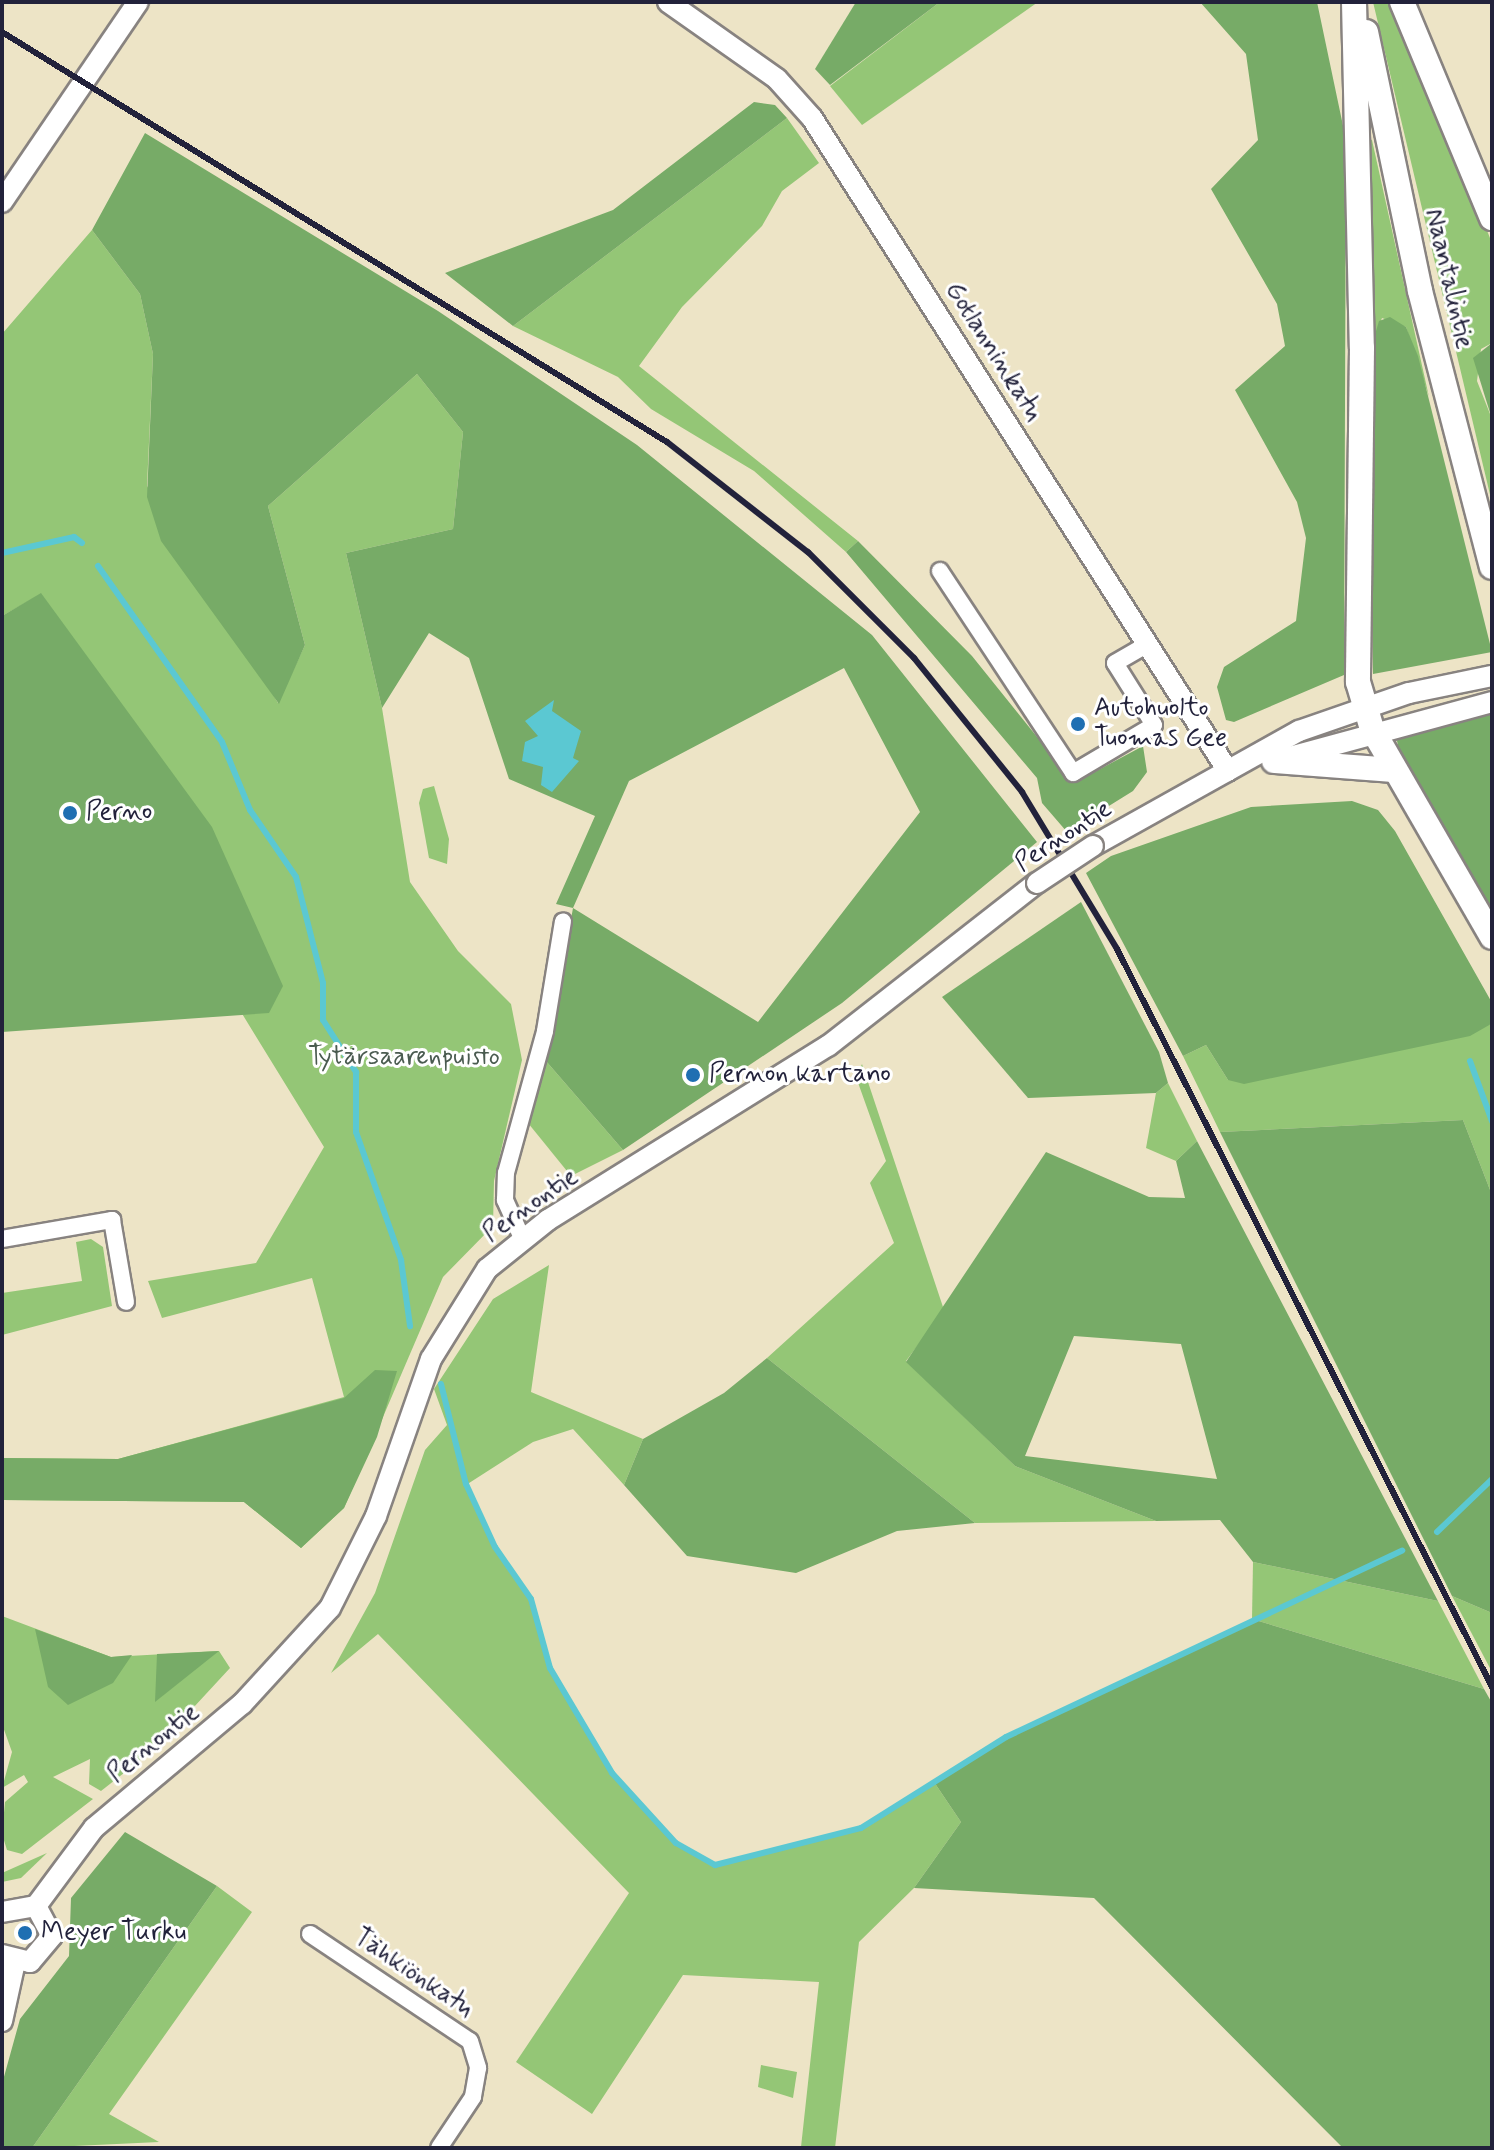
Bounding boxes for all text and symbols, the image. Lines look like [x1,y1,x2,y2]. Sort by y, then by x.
street label: Naantalintie [1417,206,1479,352]
street label: Gotlanninkatu [938,276,1048,428]
place label: Autohuolto Tuomas Gee [1094,693,1227,754]
marker: Autohuolto Tuomas Gee [1069,715,1087,733]
street label: Pernontie [1010,794,1118,880]
place label: Perno [86,797,152,829]
marker: Perno [61,804,79,822]
park label: Tytärsaarenpuisto [308,1042,500,1074]
place label: Pernon kartano [709,1059,880,1091]
marker: Pernon kartano [684,1066,702,1084]
street label: Pernontie [477,1162,585,1250]
street label: Pernontie [102,1698,206,1790]
place label: Meyer Turku [41,1917,177,1949]
street label: Tähkiönkatu [347,1922,479,2026]
marker: Meyer Turku [16,1924,34,1942]

